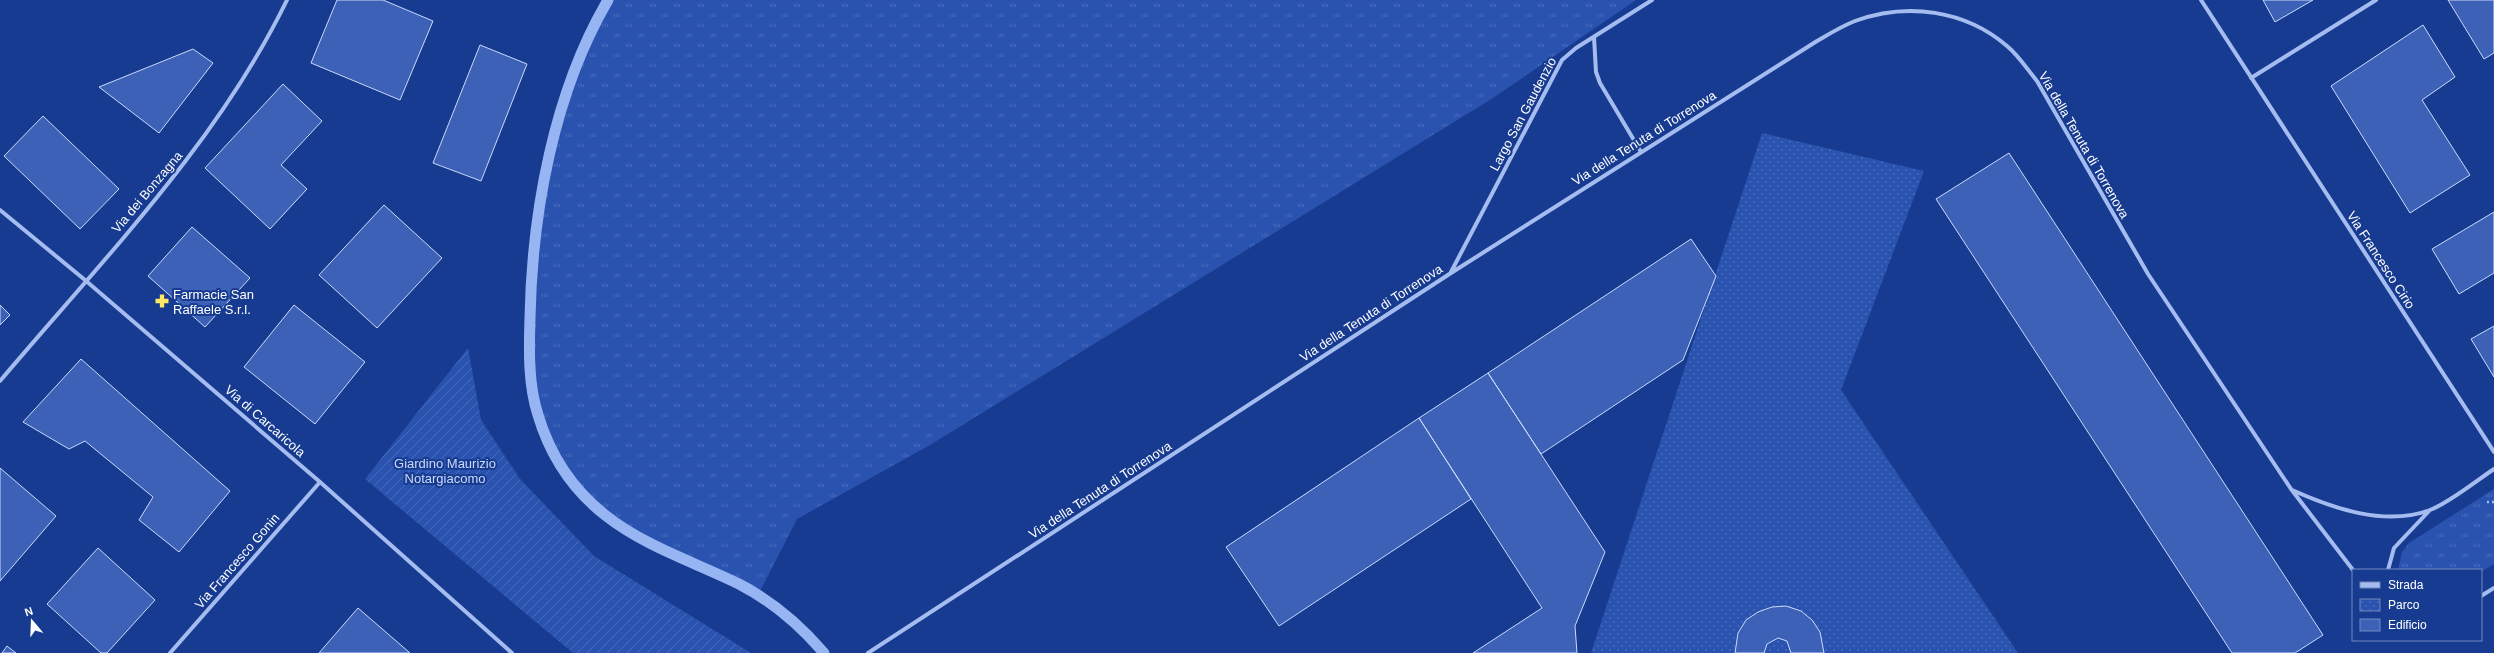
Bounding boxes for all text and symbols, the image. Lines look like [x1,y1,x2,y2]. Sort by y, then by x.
street label: Largo San Gaudenzio [1487,55,1559,173]
street label: Via della Tenuta di Torrenova [2036,69,2133,222]
street label: Via della Tenuta di Torrenova [1569,87,1719,189]
street label: Via dei Bonzagna [109,148,186,236]
street label: Via Francesco Cirio [2344,208,2418,312]
street label: Via della Tenuta di Torrenova [1297,261,1446,365]
place label: Farmacie San Raffaele S.r.l. [173,287,254,317]
pharmacy icon: Farmacie San Raffaele S.r.l. [154,293,170,309]
street label: Via di Carcaricola [222,382,309,461]
street label: Via della Tenuta di Torrenova [1026,438,1175,542]
park label: Giardino Maurizio Notargiacomo [394,456,496,486]
street label: Via Francesco Gonin [192,510,282,612]
legend [2352,569,2482,641]
text: Strada [2388,578,2424,592]
text: Parco [2388,598,2420,612]
north arrow [12,601,52,641]
text: N [23,605,35,619]
text: Edificio [2388,618,2427,632]

